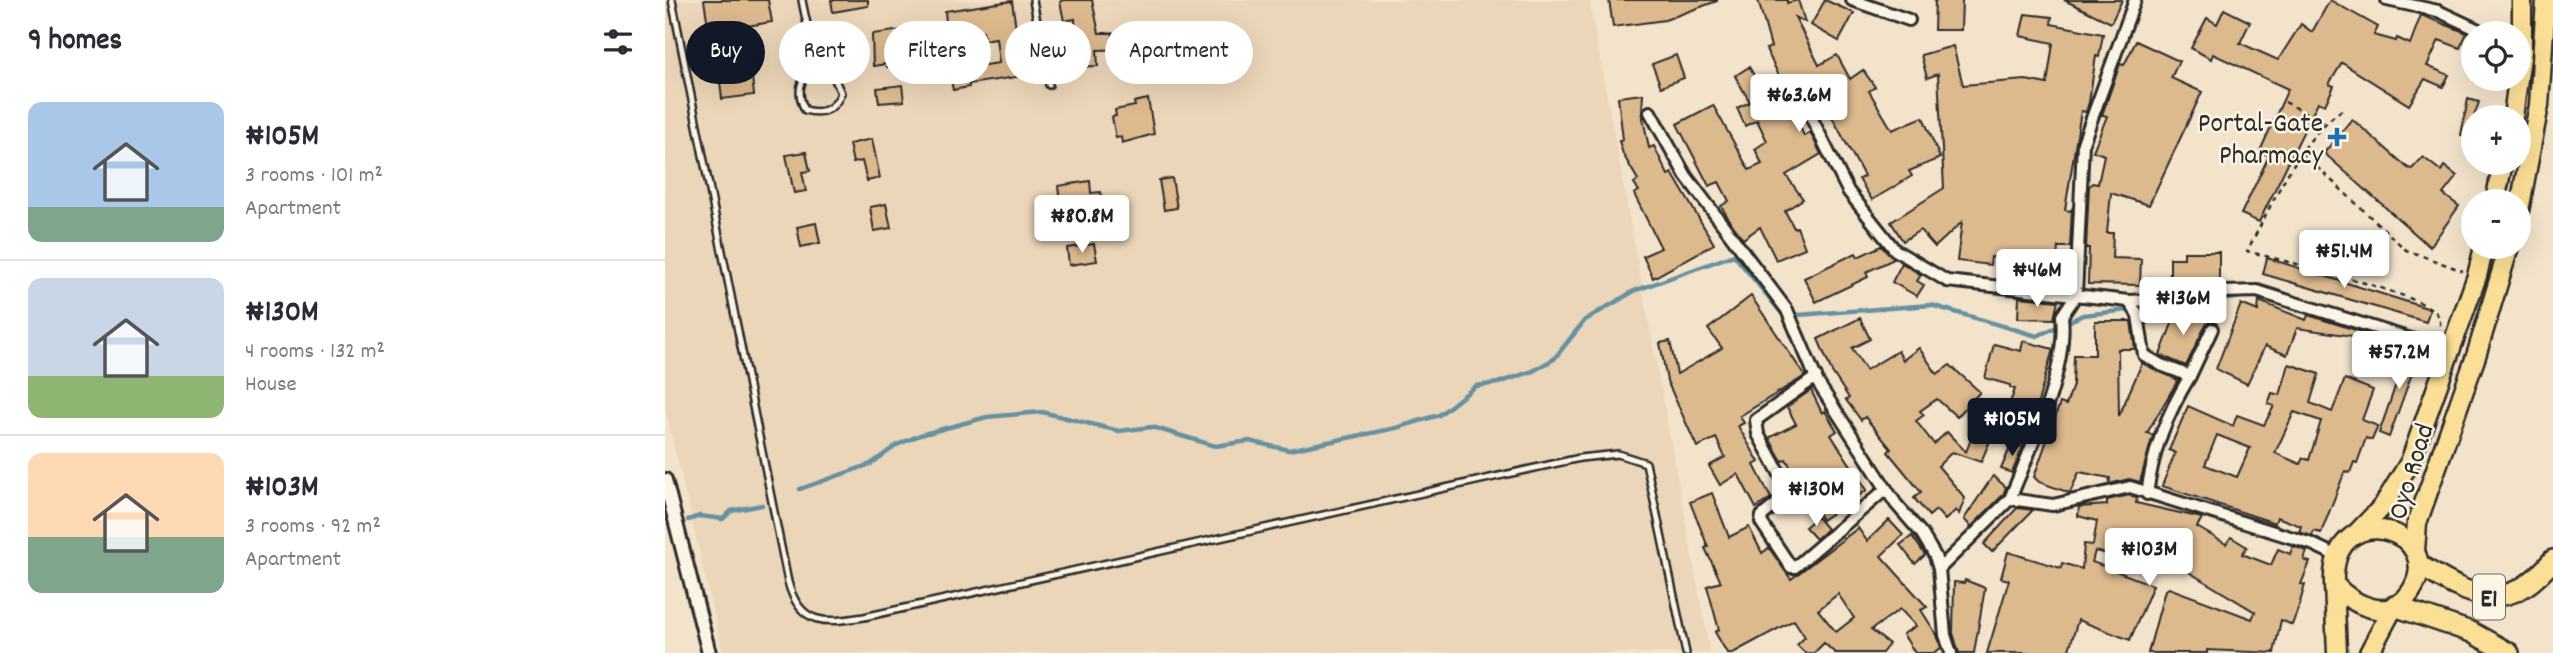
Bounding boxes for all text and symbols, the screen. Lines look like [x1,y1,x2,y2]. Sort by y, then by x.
text: 9 homes [28,21,122,64]
chip: Buy [686,21,765,84]
chip: Rent [779,21,870,84]
chip: Filters [884,21,991,84]
chip: New [1005,21,1091,84]
chip: Apartment [1105,21,1253,84]
map controls [2461,21,2531,259]
button: locate [2461,21,2531,91]
icon: filters [599,23,637,61]
pin: ₦63.6M [1742,74,1856,134]
text: ₦63.6M [1766,80,1832,113]
button: + [2461,105,2531,175]
place label: Portal-Gate Pharmacy [2198,106,2324,178]
text: ₦105M [245,117,319,160]
marker: Portal-Gate Pharmacy [2329,129,2345,145]
icon: home [84,130,168,214]
text: 3 rooms · 101 m² [245,160,383,193]
button: − [2461,189,2531,259]
text: Apartment [245,193,341,226]
pin: ₦80.8M [1025,196,1139,255]
text: ₦80.8M [1050,201,1114,234]
pin: ₦51.4M [2287,230,2401,290]
text: ₦51.4M [2315,236,2373,269]
pin: ₦46M [1996,250,2078,309]
text: ₦46M [2012,255,2062,288]
pin: ₦136M [2134,278,2232,337]
text: ₦136M [2155,283,2211,316]
text: ₦130M [245,293,319,336]
icon: home [84,306,168,390]
pin: ₦57.2M [2342,332,2456,391]
text: 4 rooms · 132 m² [245,336,385,369]
text: ₦57.2M [2368,337,2430,370]
text: House [245,369,297,402]
pin: ₦105M [1963,398,2061,458]
text: ₦105M [1984,404,2040,437]
street label: Oyo Road [2380,419,2447,525]
text: ₦103M [245,468,319,511]
pin: ₦130M [1767,468,1865,528]
text: ₦130M [1788,474,1844,507]
icon: home [84,481,168,565]
text: 3 rooms · 92 m² [245,511,381,544]
pin: ₦103M [2100,528,2198,588]
text: ₦103M [2121,534,2177,567]
text: Apartment [245,544,341,577]
road number: E1 [2473,575,2505,620]

